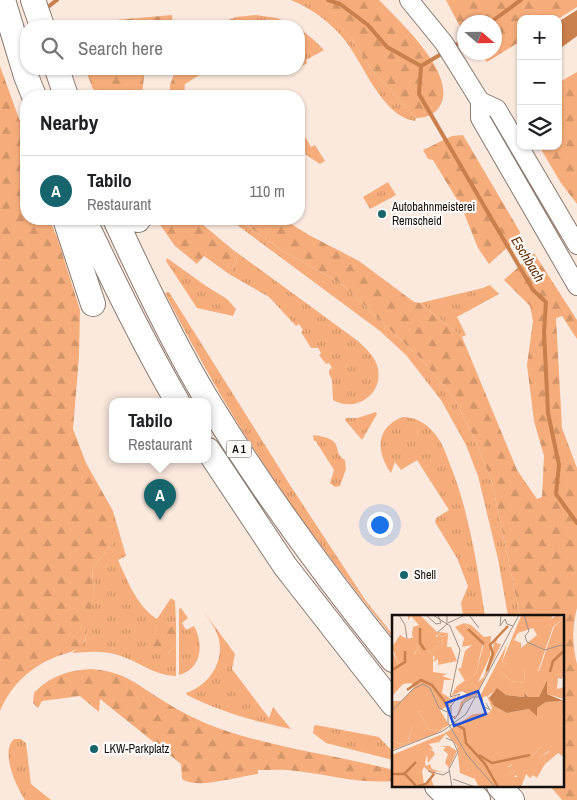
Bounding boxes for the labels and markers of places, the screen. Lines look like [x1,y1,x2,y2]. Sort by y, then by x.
place label: Autobahnmeisterei Remscheid [391,199,475,229]
marker: Autobahnmeisterei Remscheid [376,208,388,220]
pin: A [144,479,176,520]
place label: Shell [414,567,436,583]
marker: Shell [398,569,410,581]
place label: LKW-Parkplatz [104,741,170,757]
marker: LKW-Parkplatz [88,743,100,755]

